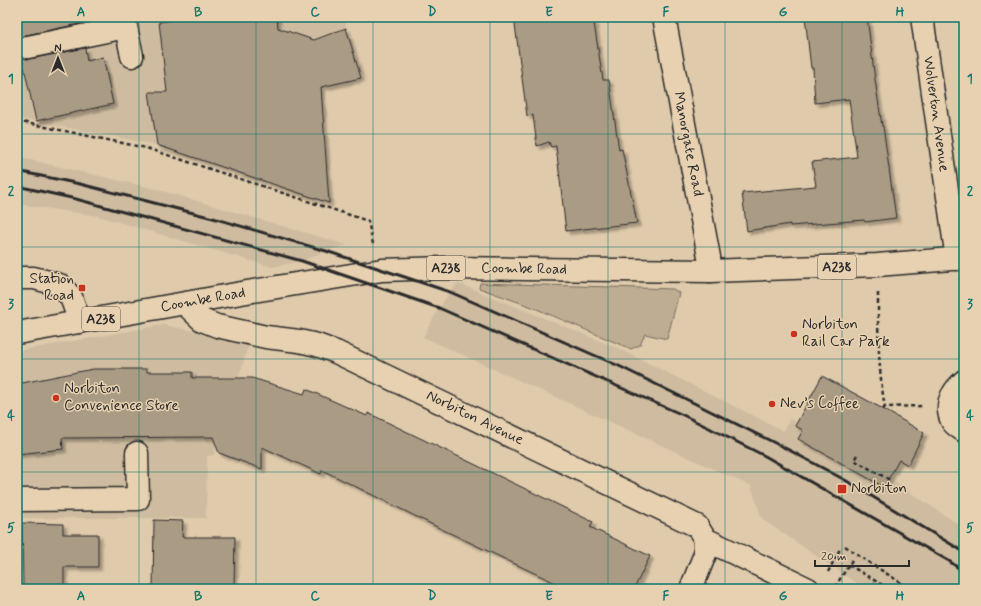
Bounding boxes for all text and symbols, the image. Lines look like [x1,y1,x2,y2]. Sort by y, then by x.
text: A [77,4,85,21]
text: B [194,4,203,21]
text: C [310,4,320,21]
text: D [428,4,437,21]
text: E [545,4,553,21]
text: F [663,4,670,21]
text: G [779,4,788,21]
text: H [896,4,905,21]
north arrow [38,38,78,78]
text: N [54,42,62,56]
street label: Wolverton Avenue [918,55,954,173]
text: 1 [8,71,14,88]
text: 1 [967,71,973,88]
street label: Manorgate Road [668,90,708,198]
text: 2 [8,183,15,200]
text: 2 [967,183,974,200]
road number: A238 [818,255,856,279]
road number: A238 [427,256,465,280]
street label: Coombe Road [481,258,567,280]
place label: Station Road [30,269,74,306]
marker: Station Road [77,283,87,293]
street label: Coombe Road [159,283,247,317]
text: 3 [8,296,14,313]
text: 3 [967,296,973,313]
road number: A238 [82,307,120,331]
place label: Norbiton Rail Car Park [802,315,890,352]
marker: Norbiton Rail Car Park [789,329,799,339]
place label: Norbiton Convenience Store [64,379,179,416]
street label: Norbiton Avenue [423,386,527,450]
marker: Norbiton Convenience Store [51,393,61,403]
place label: Nev’s Coffee [780,394,859,414]
marker: Nev’s Coffee [767,399,777,409]
text: 4 [7,408,15,425]
text: 4 [966,408,974,425]
place label: Norbiton [851,479,907,499]
marker: Norbiton [836,483,848,495]
text: 5 [7,520,15,537]
text: 5 [966,520,974,537]
scale bar [815,542,909,568]
text: 20 m [821,549,847,565]
text: A [77,588,85,605]
text: B [194,588,203,605]
text: C [310,588,320,605]
text: D [428,588,437,605]
text: E [545,588,553,605]
text: F [663,588,670,605]
text: G [779,588,788,605]
text: H [896,588,905,605]

